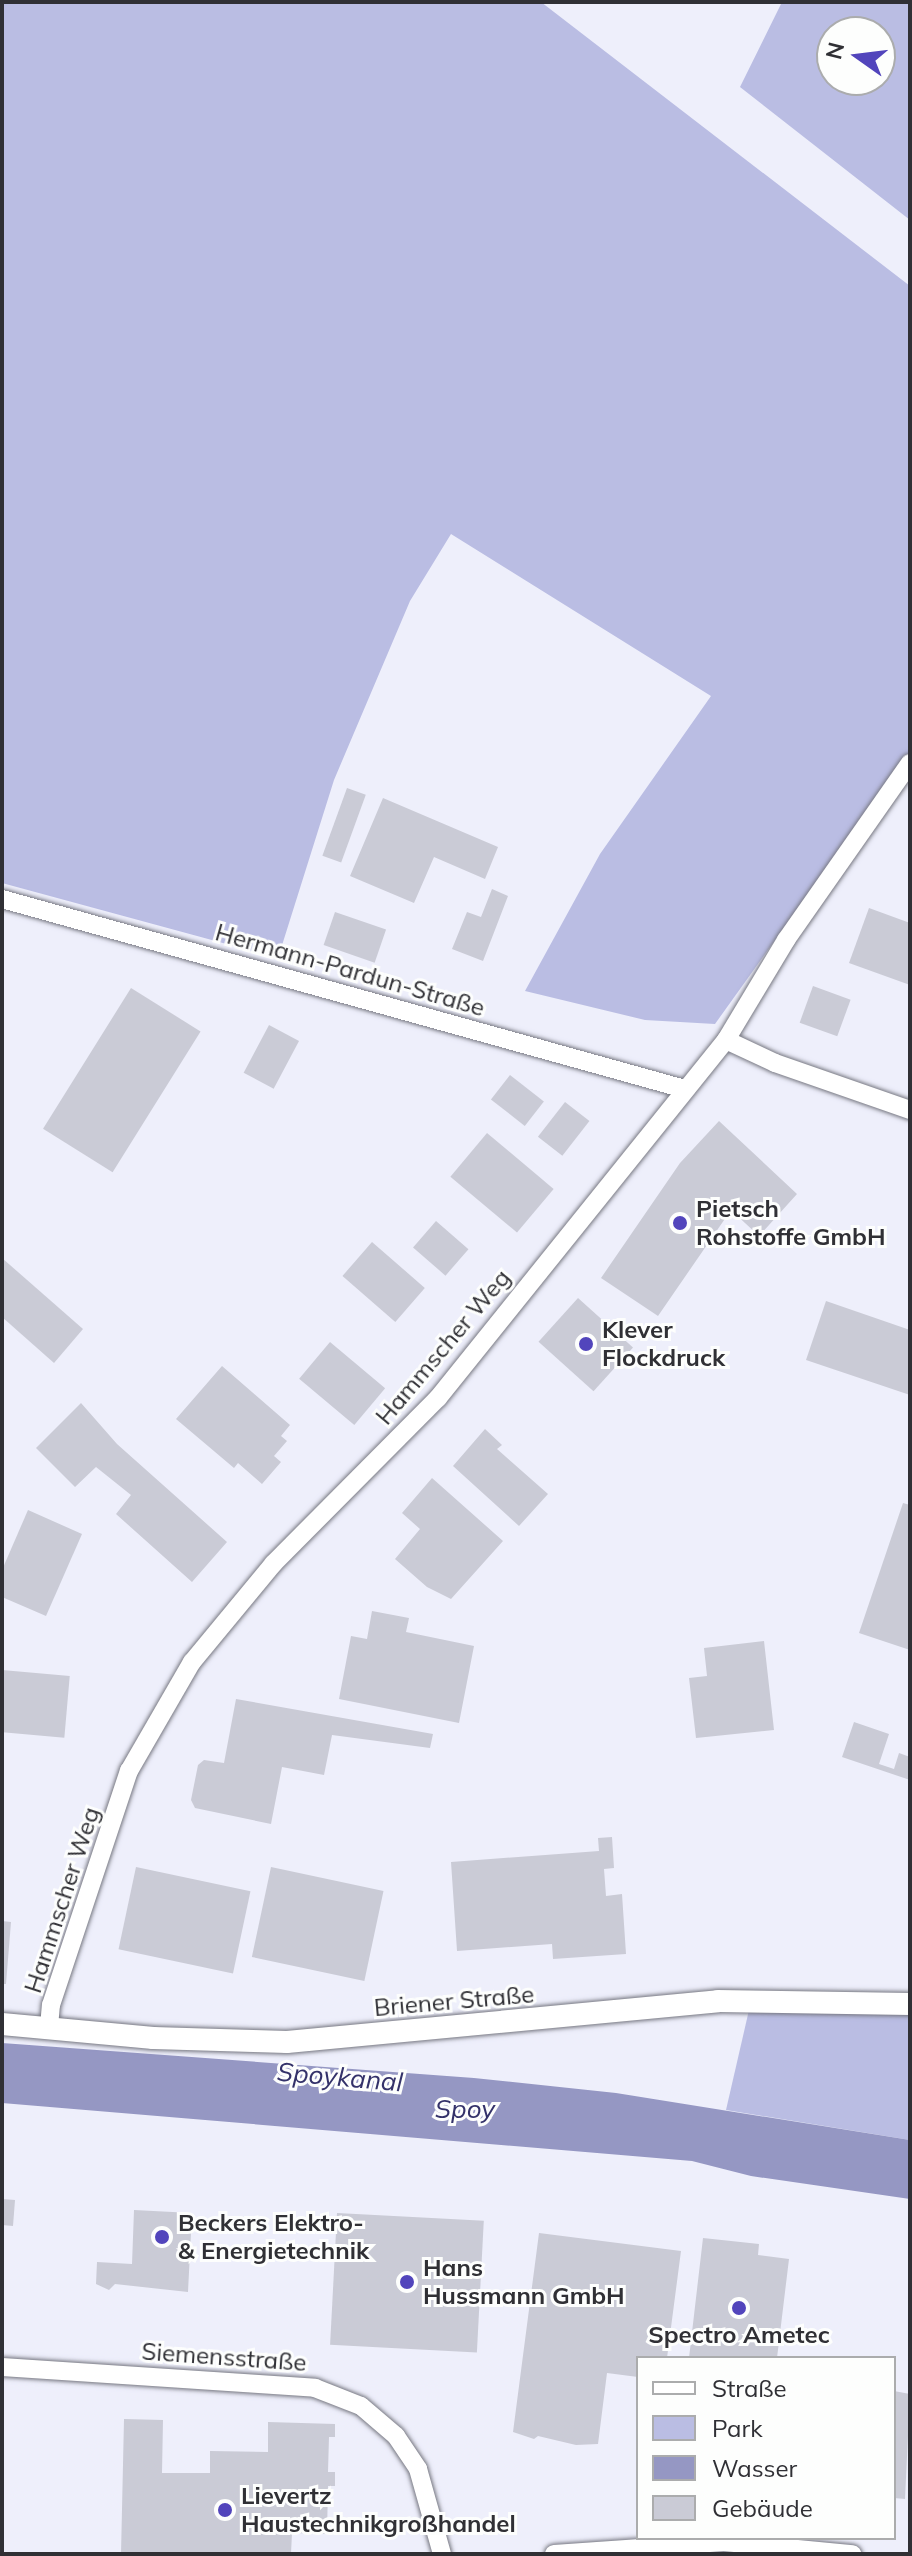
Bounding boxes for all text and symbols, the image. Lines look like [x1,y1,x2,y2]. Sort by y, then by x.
north arrow [816,16,896,96]
text: N [819,39,850,62]
street label: Hermann-Pardun-Straße [212,918,488,1022]
place label: Pietsch Rohstoffe GmbH [696,1195,886,1251]
marker: Pietsch Rohstoffe GmbH [671,1214,689,1232]
street label: Hammscher Weg [370,1264,516,1430]
place label: Klever Flockdruck [602,1316,725,1372]
marker: Klever Flockdruck [577,1335,595,1353]
street label: Hammscher Weg [18,1803,106,1997]
street label: Briener Straße [373,1980,535,2022]
water label: Spoykanal [276,2056,404,2098]
water label: Spoy [435,2093,495,2125]
place label: Beckers Elektro- & Energietechnik [178,2209,369,2265]
marker: Beckers Elektro- & Energietechnik [153,2228,171,2246]
place label: Hans Hussmann GmbH [423,2254,625,2310]
marker: Hans Hussmann GmbH [398,2273,416,2291]
marker: Spectro Ametec [730,2299,748,2317]
place label: Spectro Ametec [648,2321,830,2349]
street label: Siemensstraße [141,2337,307,2377]
legend [636,2356,896,2540]
text: Straße [712,2373,787,2403]
text: Park [712,2413,763,2443]
text: Wasser [712,2453,797,2483]
place label: Lievertz Haustechnikgroßhandel [241,2482,516,2538]
text: Gebäude [712,2493,813,2523]
marker: Lievertz Haustechnikgroßhandel [216,2501,234,2519]

